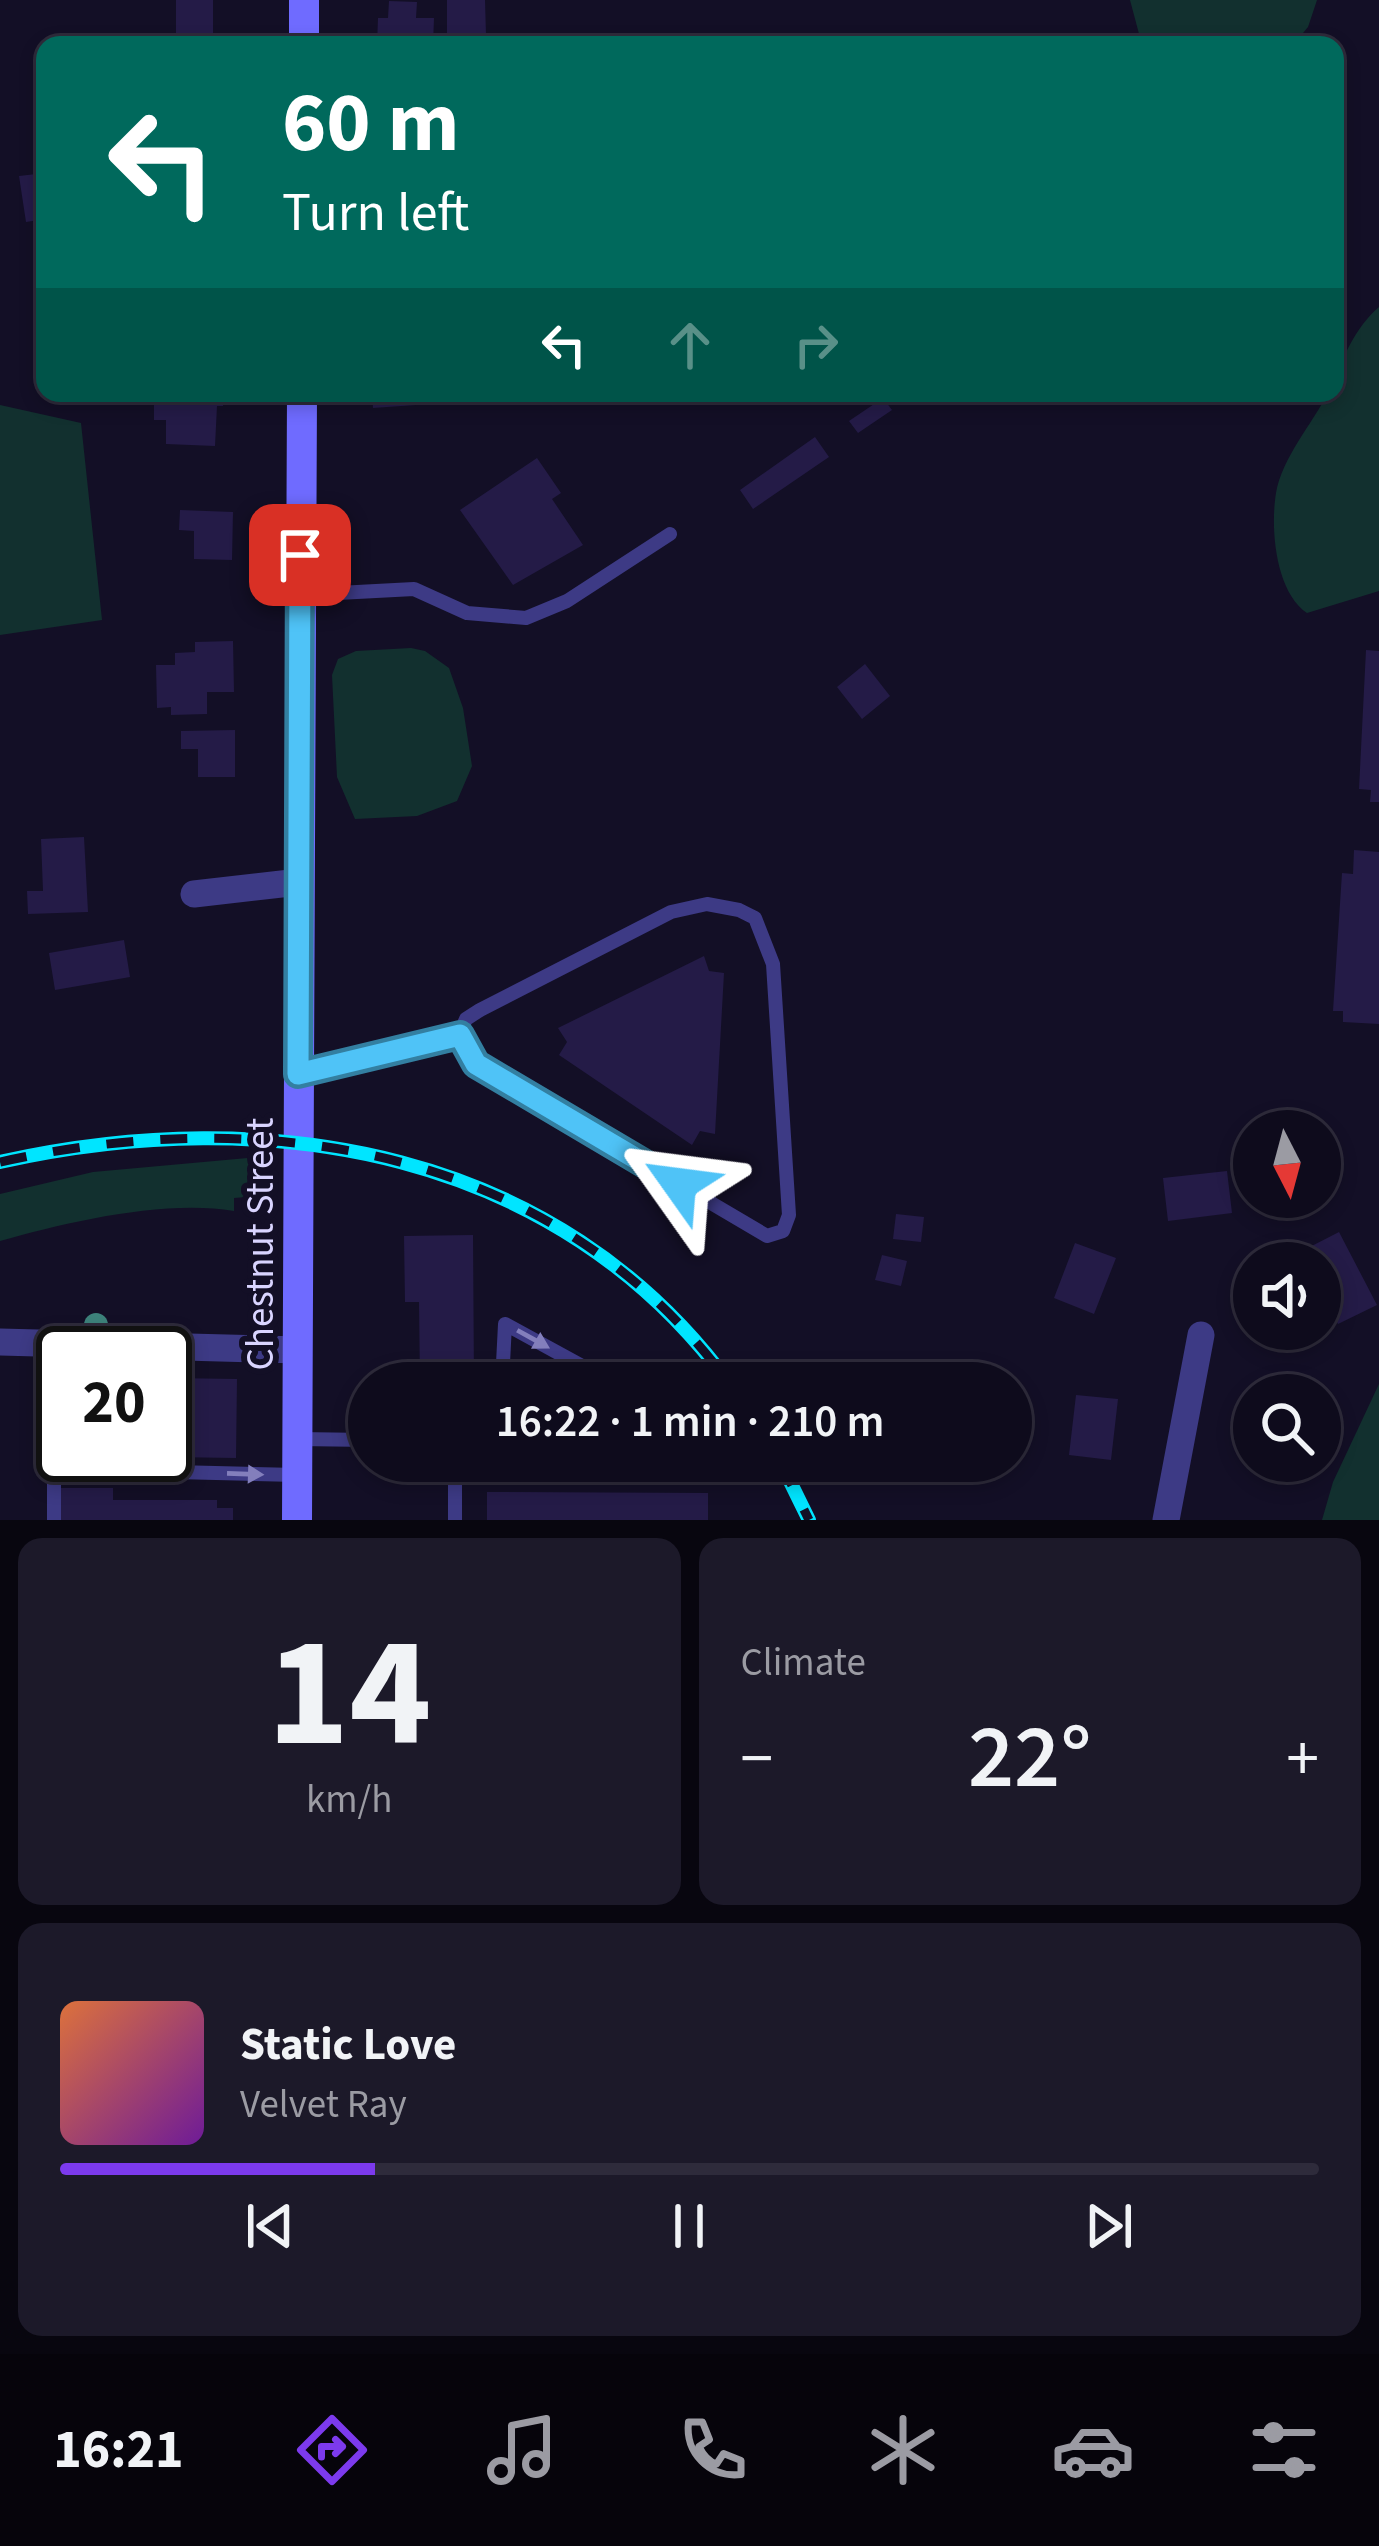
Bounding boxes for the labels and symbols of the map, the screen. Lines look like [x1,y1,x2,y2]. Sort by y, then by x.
pin [249,504,351,606]
north arrow [1233,1110,1341,1218]
street label: Chestnut Street [233,1118,289,1370]
position arrow [616,1121,742,1247]
speed limit sign: 20 [36,1326,192,1482]
one-way arrow [516,1328,550,1349]
one-way arrow [227,1464,265,1483]

